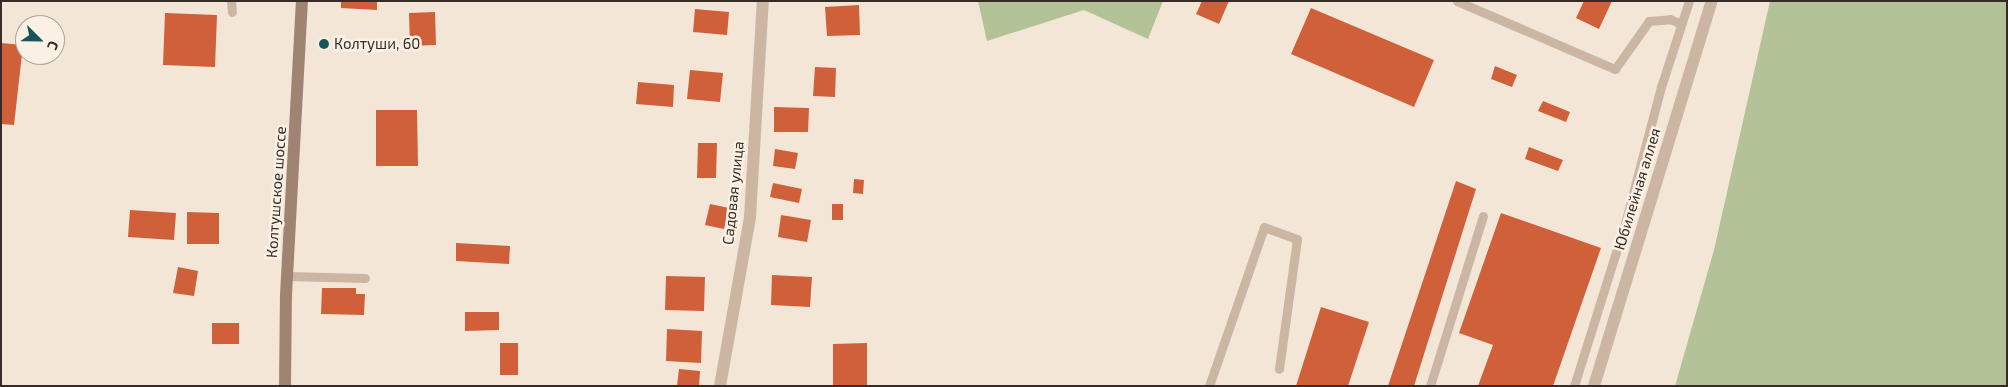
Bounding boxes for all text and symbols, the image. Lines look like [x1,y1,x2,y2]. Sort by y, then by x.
north arrow [15,15,65,65]
place label: Колтуши, 60 [334,35,420,53]
marker: Колтуши, 60 [318,38,330,50]
text: С [44,39,63,53]
street label: Колтушское шоссе [262,126,290,258]
street label: Юбилейная аллея [1610,126,1664,252]
street label: Садовая улица [719,140,747,246]

